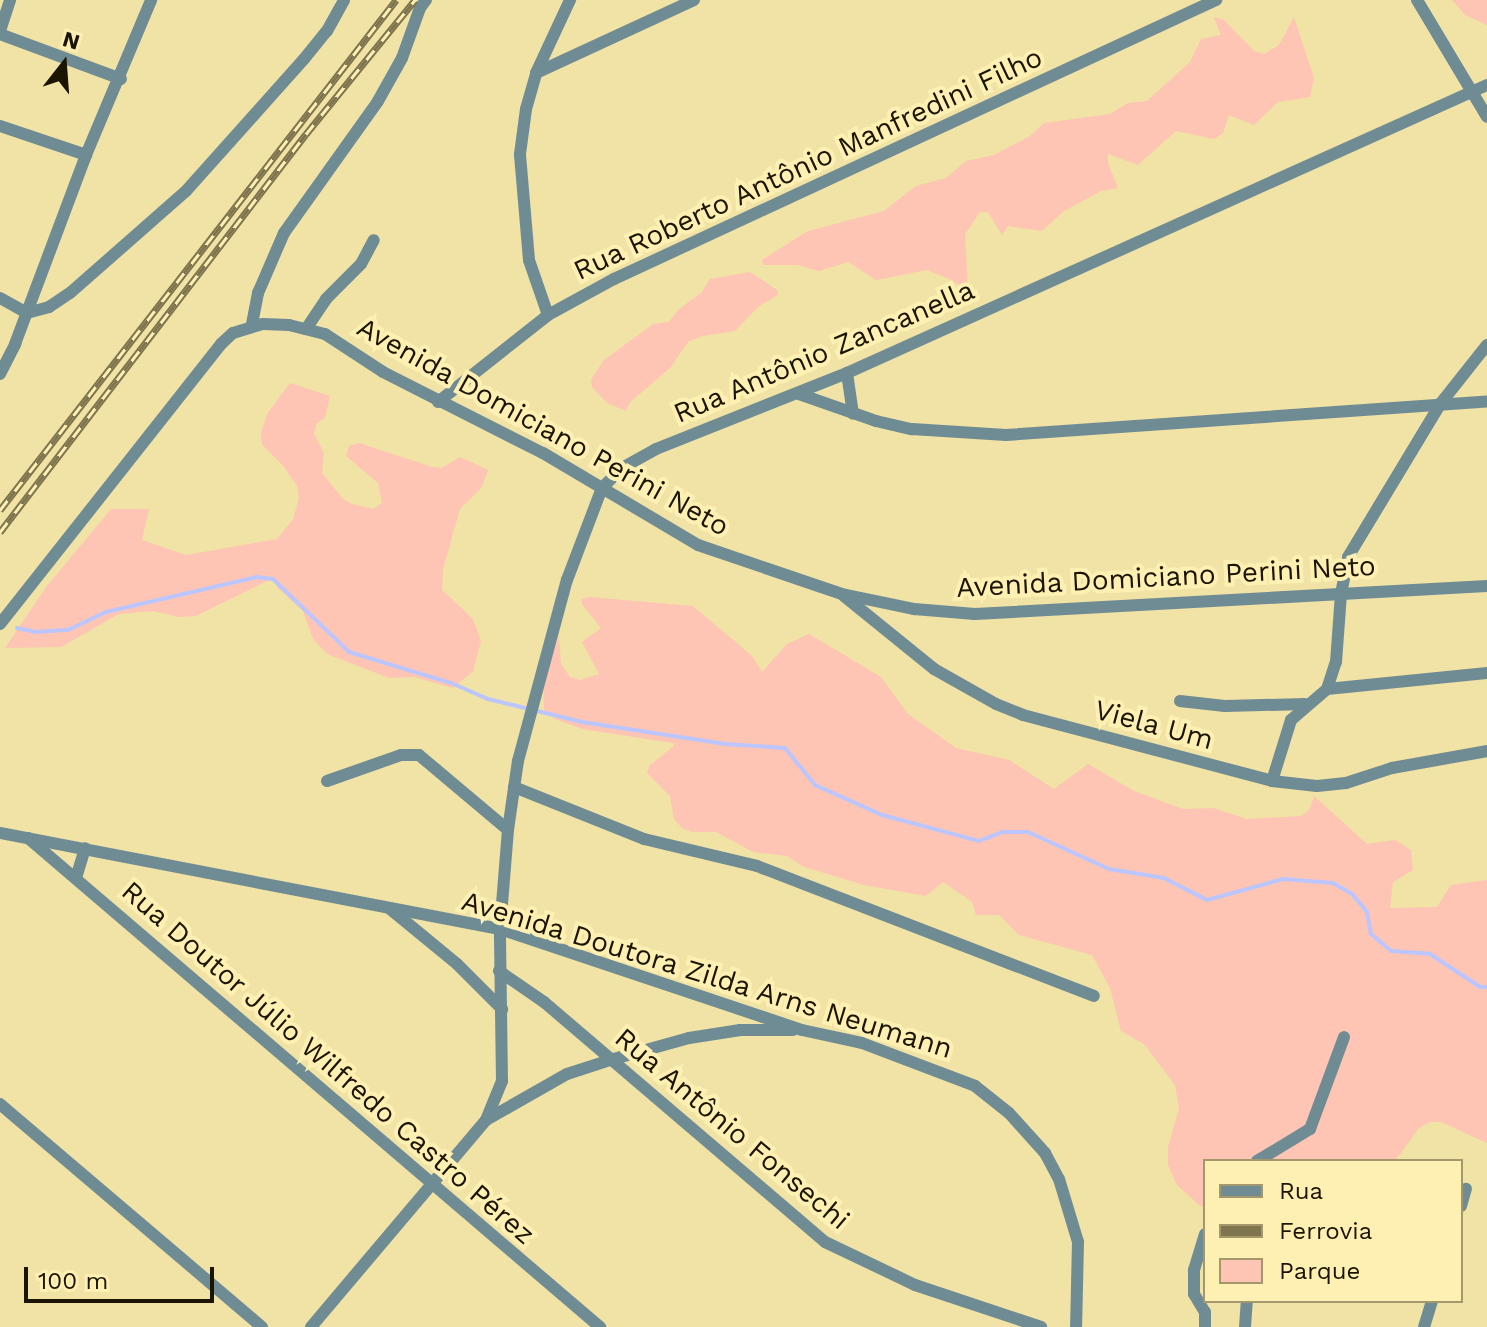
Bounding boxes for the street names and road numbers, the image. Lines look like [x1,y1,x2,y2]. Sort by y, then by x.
street label: Rua Roberto Antônio Manfredini Filho [568,40,1048,288]
street label: Rua Antônio Zancanella [668,273,980,431]
street label: Avenida Domiciano Perini Neto [351,310,735,544]
street label: Avenida Domiciano Perini Neto [955,549,1377,605]
street label: Viela Um [1091,693,1217,757]
street label: Rua Doutor Júlio Wilfredo Castro Pérez [114,874,542,1252]
street label: Avenida Doutora Zilda Arns Neumann [456,884,958,1066]
street label: Rua Antônio Fonsechi [607,1021,857,1237]

